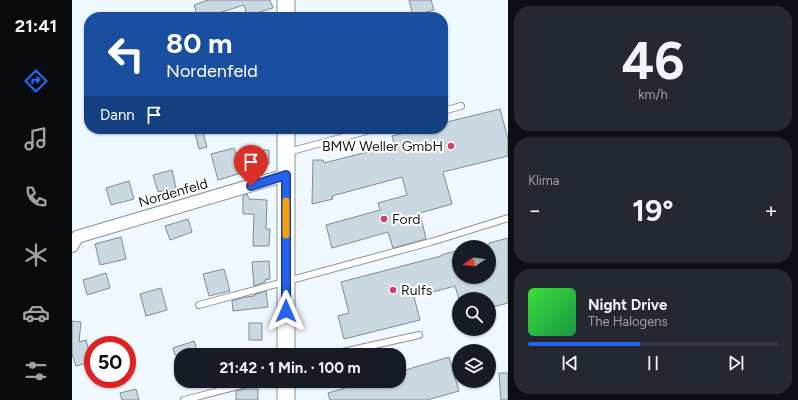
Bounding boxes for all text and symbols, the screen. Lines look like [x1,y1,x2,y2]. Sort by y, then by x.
text: 21:41 [15,15,57,37]
text: 80 m [166,26,232,60]
icon: left [100,28,152,80]
text: 46 [621,30,685,92]
text: Nordenfeld [166,60,258,82]
icon: directions [22,67,50,95]
text: km/h [638,87,668,102]
icon: arrive [143,104,165,126]
text: Dann [100,106,135,124]
icon: music [22,125,50,153]
place label: BMW Weller GmbH [322,138,443,155]
marker: BMW Weller GmbH [446,141,456,151]
pin [234,145,268,186]
icon: arrive [240,151,262,173]
text: Klima [528,173,560,188]
street label: Nordenfeld [136,175,210,211]
icon: phone [22,183,50,211]
text: 19° [632,192,674,229]
text: − [528,197,542,224]
text: + [764,197,778,224]
place label: Ford [392,211,421,228]
marker: Ford [379,214,389,224]
north arrow [452,240,496,284]
map controls [452,240,496,388]
icon: climate [22,241,50,269]
place label: Rulfs [401,282,432,299]
marker: Rulfs [388,285,398,295]
position arrow [265,290,307,332]
button: search [452,292,496,336]
text: Night Drive [588,296,667,314]
icon: car [22,299,50,327]
text: The Halogens [588,314,668,329]
speed limit sign: 50 [84,336,136,388]
button: layers [452,344,496,388]
icon: previous [559,352,581,374]
icon: pause [642,352,664,374]
icon: next [725,352,747,374]
icon: filters [22,357,50,385]
text: 21:42 · 1 Min. · 100 m [219,359,361,377]

